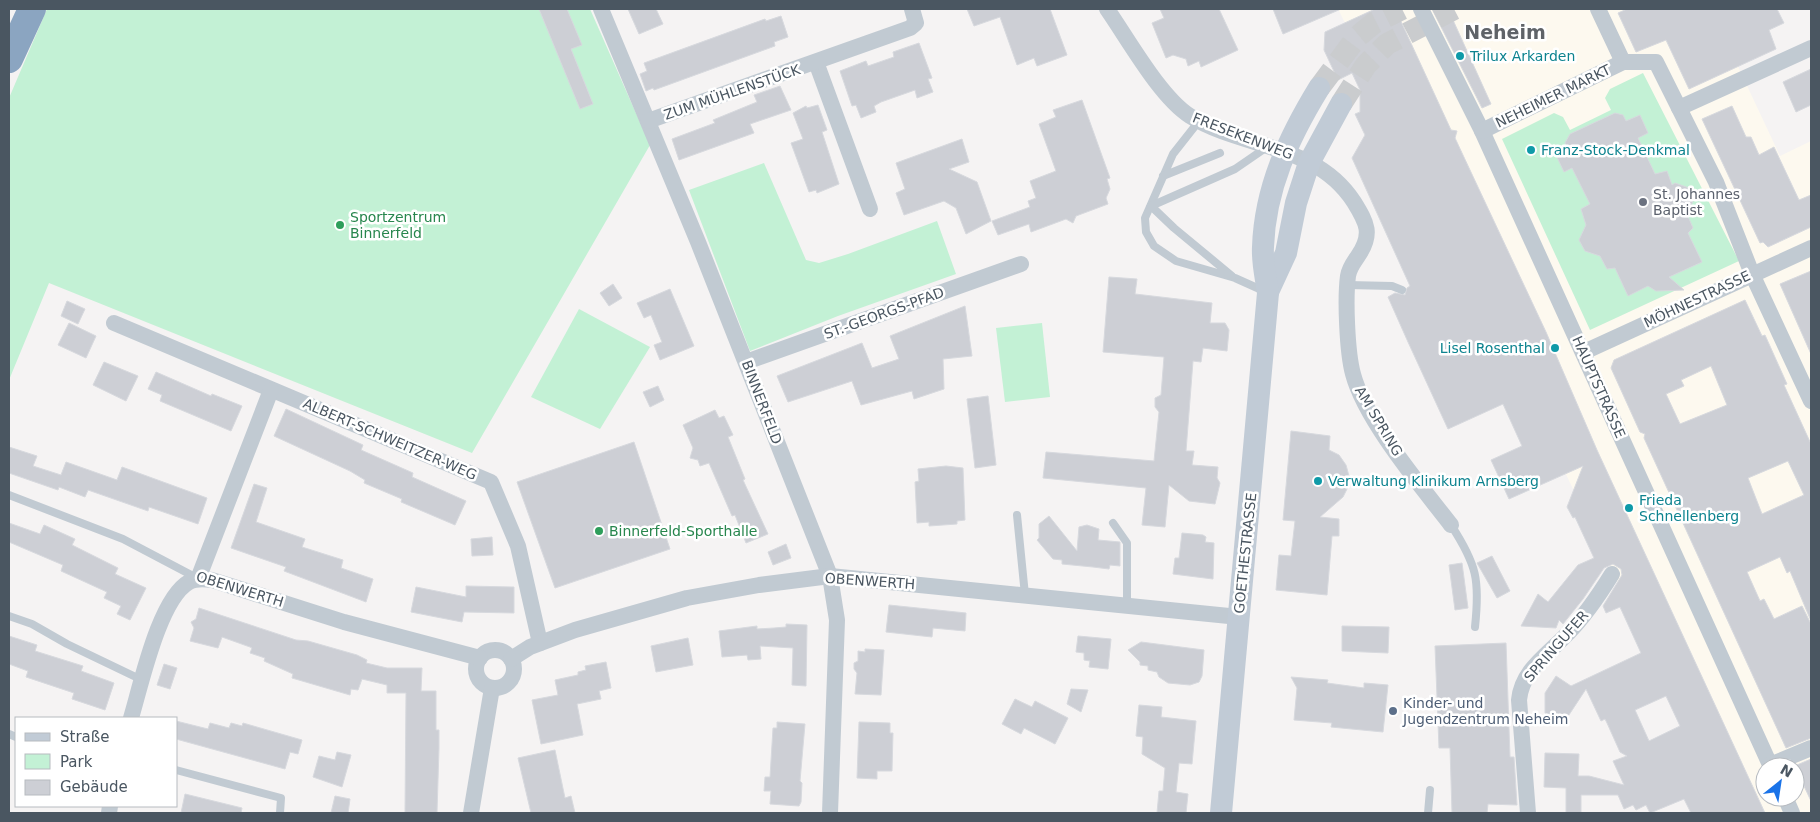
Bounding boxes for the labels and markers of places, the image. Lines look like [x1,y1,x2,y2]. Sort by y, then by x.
place label: Trilux Arkarden [1469,48,1575,64]
marker: Trilux Arkarden [1454,50,1466,62]
place label: Franz-Stock-Denkmal [1541,142,1690,158]
marker: Franz-Stock-Denkmal [1525,144,1537,156]
place label: St. Johannes Baptist [1653,186,1740,218]
marker: St. Johannes Baptist [1637,196,1649,208]
place label: Sportzentrum Binnerfeld [350,209,446,241]
marker: Sportzentrum Binnerfeld [334,219,346,231]
place label: Lisel Rosenthal [1440,340,1545,356]
marker: Lisel Rosenthal [1549,342,1561,354]
place label: Verwaltung Klinikum Arnsberg [1328,473,1539,489]
marker: Verwaltung Klinikum Arnsberg [1312,475,1324,487]
place label: Frieda Schnellenberg [1639,492,1739,524]
marker: Frieda Schnellenberg [1623,502,1635,514]
place label: Binnerfeld-Sporthalle [609,523,757,539]
marker: Binnerfeld-Sporthalle [593,525,605,537]
place label: Kinder- und Jugendzentrum Neheim [1402,695,1568,727]
marker: Kinder- und Jugendzentrum Neheim [1387,705,1399,717]

